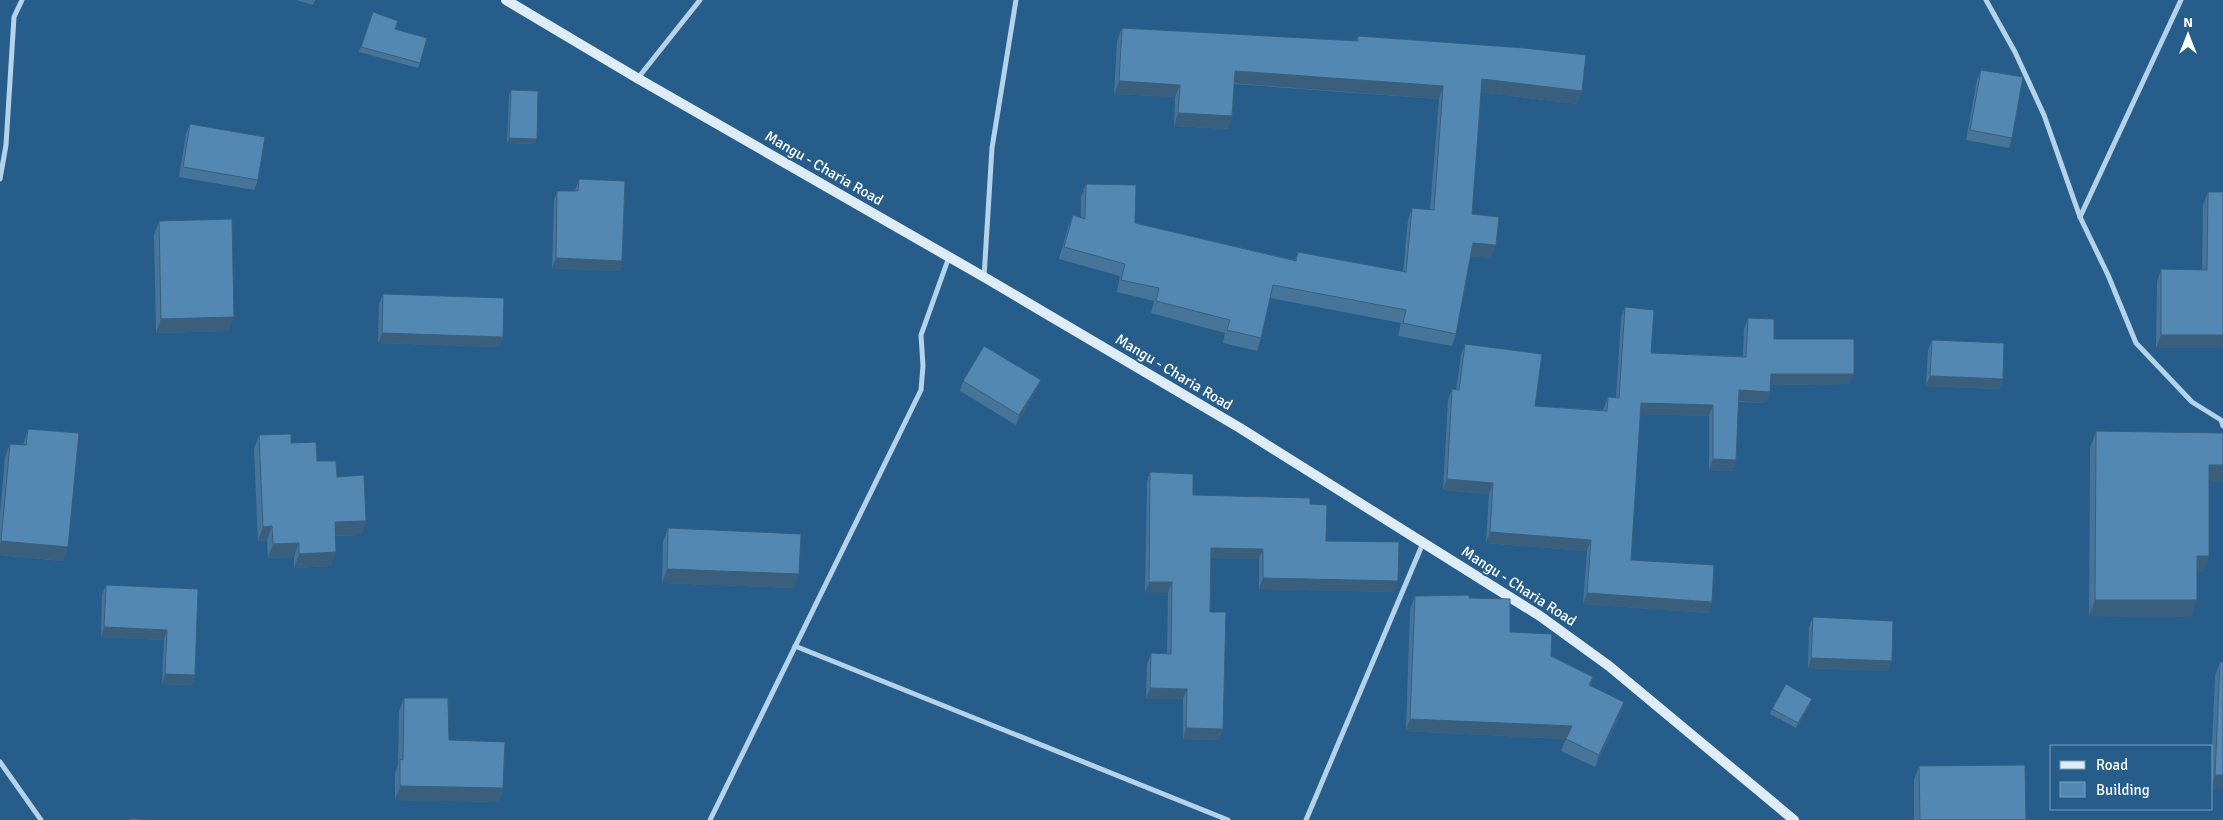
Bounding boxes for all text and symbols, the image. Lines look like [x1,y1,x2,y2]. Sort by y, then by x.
north arrow [2163,10,2213,60]
text: N [2183,14,2193,31]
street label: Mangu - Charia Road [762,127,886,209]
street label: Mangu - Charia Road [1112,330,1236,414]
street label: Mangu - Charia Road [1458,542,1580,630]
legend [2050,745,2213,810]
text: Road [2096,756,2128,774]
text: Building [2096,781,2150,799]

